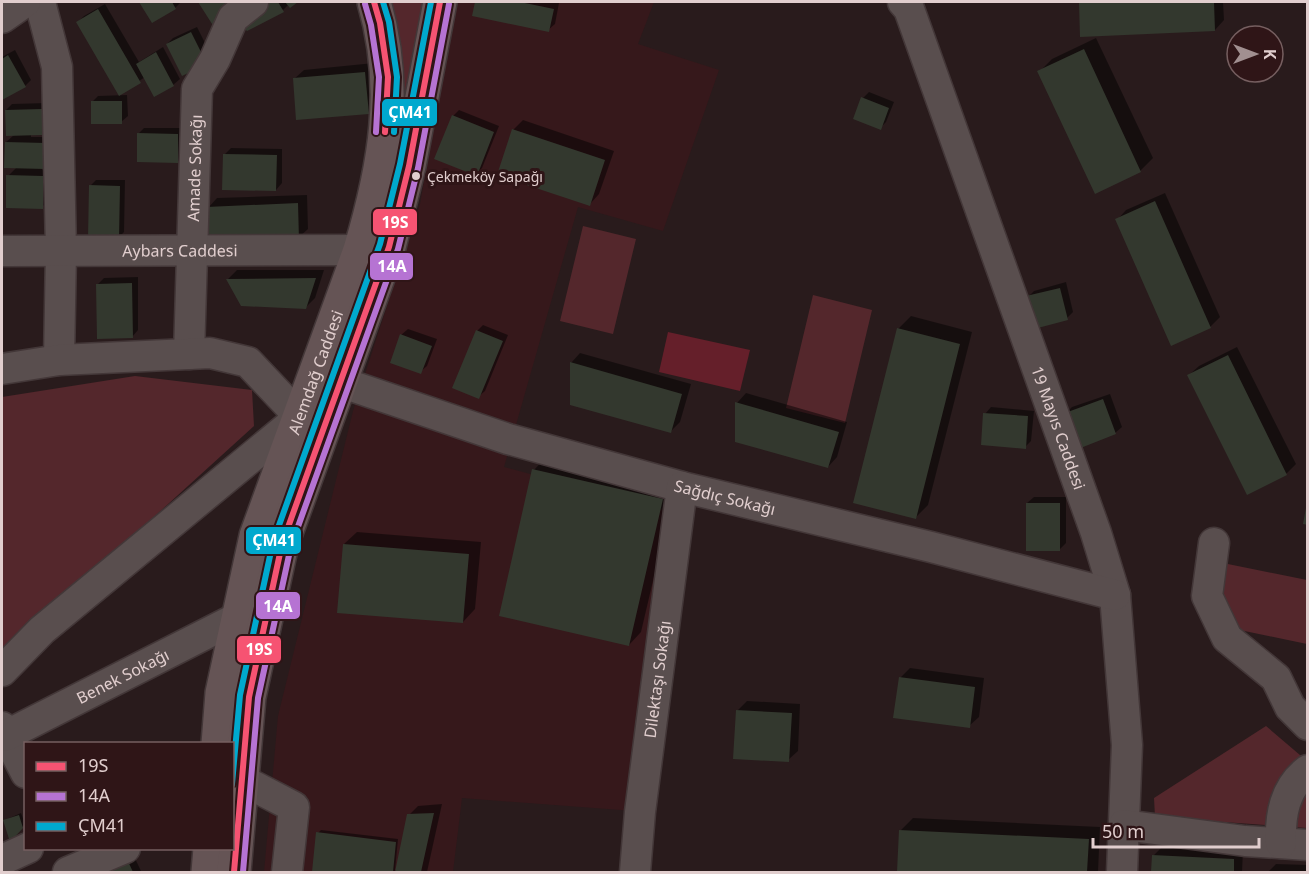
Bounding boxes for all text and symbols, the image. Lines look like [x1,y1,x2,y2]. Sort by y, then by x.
north arrow [1225,24,1285,84]
text: K [1259,49,1281,60]
line badge: ÇM41 [381,98,438,127]
text: ÇM41 [388,101,432,123]
street label: Amade Sokağı [182,114,207,222]
place label: Çekmeköy Sapağı [427,167,543,186]
marker: Çekmeköy Sapağı [410,170,422,182]
line badge: 19S [372,208,418,236]
text: 19S [381,211,409,233]
street label: Aybars Caddesi [122,239,238,262]
line badge: 14A [369,252,414,281]
text: 14A [377,255,408,277]
street label: Alemdağ Caddesi [283,307,348,438]
street label: 19 Mayıs Caddesi [1026,363,1091,493]
street label: Sağdıç Sokağı [672,474,778,520]
line badge: ÇM41 [245,526,302,555]
text: ÇM41 [252,529,296,551]
line badge: 14A [255,591,301,620]
text: 14A [263,595,294,617]
street label: Dilektaşı Sokağı [639,619,676,739]
line badge: 19S [236,635,282,664]
text: 19S [245,638,273,660]
street label: Benek Sokağı [73,643,173,709]
legend [24,742,234,850]
text: 19S [78,753,109,777]
text: 14A [78,783,111,807]
scale bar [1093,811,1260,849]
text: ÇM41 [78,813,126,837]
text: 50 m [1102,819,1144,843]

